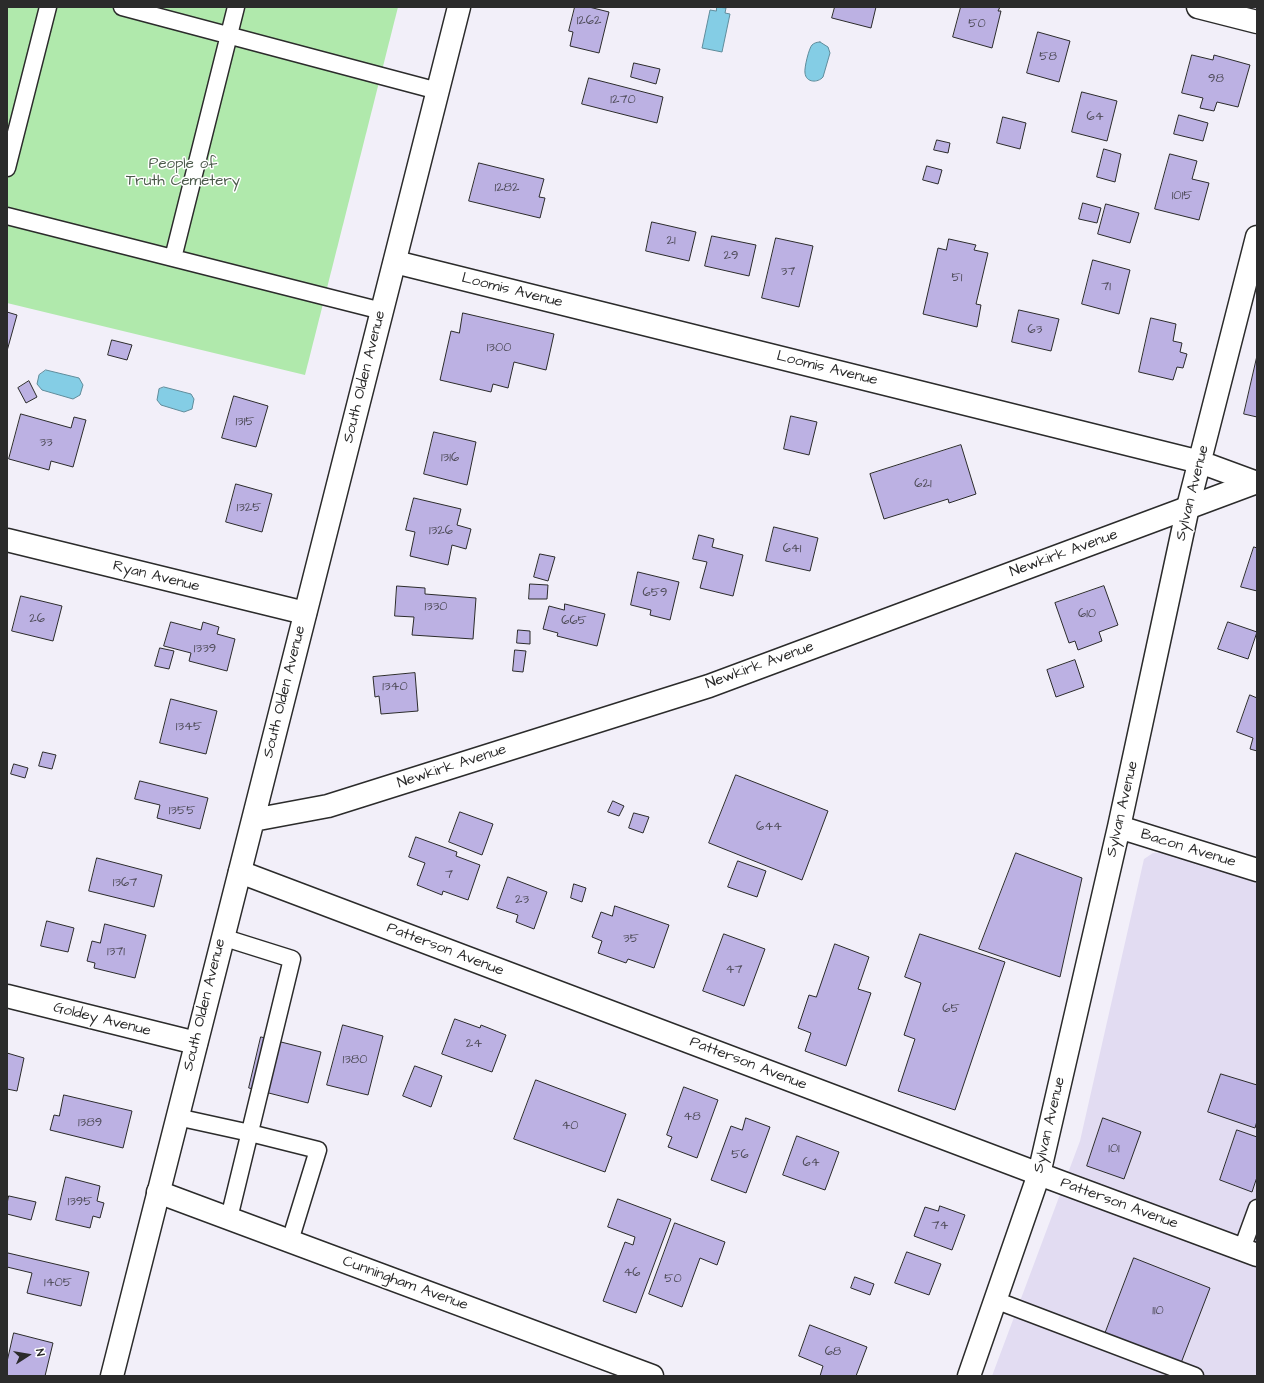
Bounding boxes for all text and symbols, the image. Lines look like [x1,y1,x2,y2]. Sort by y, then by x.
house number: 1262 [577,13,601,29]
house number: 50 [968,16,986,32]
house number: 58 [1039,49,1057,65]
house number: 98 [1208,71,1224,87]
house number: 1270 [610,92,636,108]
house number: 64 [1087,109,1103,125]
park label: People of Truth Cemetery [126,156,240,191]
house number: 1282 [495,180,519,196]
house number: 1015 [1172,188,1192,204]
house number: 21 [666,233,676,249]
house number: 29 [724,248,738,264]
house number: 37 [781,264,795,280]
street label: Loomis Avenue [460,270,564,312]
house number: 51 [952,270,962,286]
house number: 71 [1101,279,1111,295]
street label: South Olden Avenue [340,309,390,445]
house number: 63 [1028,322,1042,338]
house number: 1300 [487,340,511,356]
street label: Loomis Avenue [775,348,879,390]
house number: 1315 [235,414,255,430]
house number: 33 [39,435,53,451]
street label: Sylvan Avenue [1172,443,1214,543]
house number: 1316 [441,450,459,466]
house number: 621 [914,476,932,492]
house number: 1325 [237,500,261,516]
house number: 1326 [429,523,453,539]
street label: Newkirk Avenue [1008,526,1120,582]
house number: 641 [783,541,801,557]
street label: Ryan Avenue [111,558,201,596]
house number: 659 [643,585,667,601]
house number: 1330 [424,599,448,615]
house number: 610 [1078,606,1096,622]
house number: 26 [29,611,45,627]
house number: 665 [561,613,587,629]
street label: South Olden Avenue [260,624,310,760]
street label: Newkirk Avenue [704,638,816,694]
house number: 1339 [194,641,216,657]
house number: 1340 [382,679,408,695]
house number: 1345 [176,719,202,735]
street label: Newkirk Avenue [395,741,509,793]
street label: Sylvan Avenue [1103,759,1143,859]
house number: 1355 [169,803,195,819]
house number: 644 [756,819,782,835]
street label: Bacon Avenue [1138,826,1238,872]
house number: 7 [445,867,453,883]
house number: 1367 [113,875,137,891]
house number: 23 [515,892,529,908]
street label: Patterson Avenue [384,919,506,981]
house number: 35 [623,931,639,947]
street label: South Olden Avenue [180,937,230,1073]
house number: 1371 [107,944,125,960]
house number: 47 [726,962,742,978]
street label: Goldey Avenue [51,999,153,1041]
house number: 65 [942,1001,960,1017]
street label: Patterson Avenue [687,1033,809,1095]
house number: 24 [466,1036,482,1052]
house number: 1380 [343,1052,367,1068]
street label: Sylvan Avenue [1030,1075,1070,1175]
house number: 48 [683,1109,701,1125]
house number: 1389 [78,1115,102,1131]
house number: 40 [561,1118,579,1134]
house number: 101 [1108,1141,1120,1157]
house number: 56 [731,1147,749,1163]
house number: 64 [803,1155,819,1171]
street label: Patterson Avenue [1058,1174,1180,1234]
house number: 1395 [68,1194,92,1210]
house number: 74 [932,1218,948,1234]
street label: Cunningham Avenue [340,1253,470,1315]
house number: 46 [624,1265,640,1281]
house number: 50 [664,1271,682,1287]
house number: 1405 [44,1275,72,1291]
house number: 110 [1152,1303,1164,1319]
north arrow [8,1335,48,1375]
house number: 68 [825,1344,841,1360]
text: N [32,1347,48,1357]

